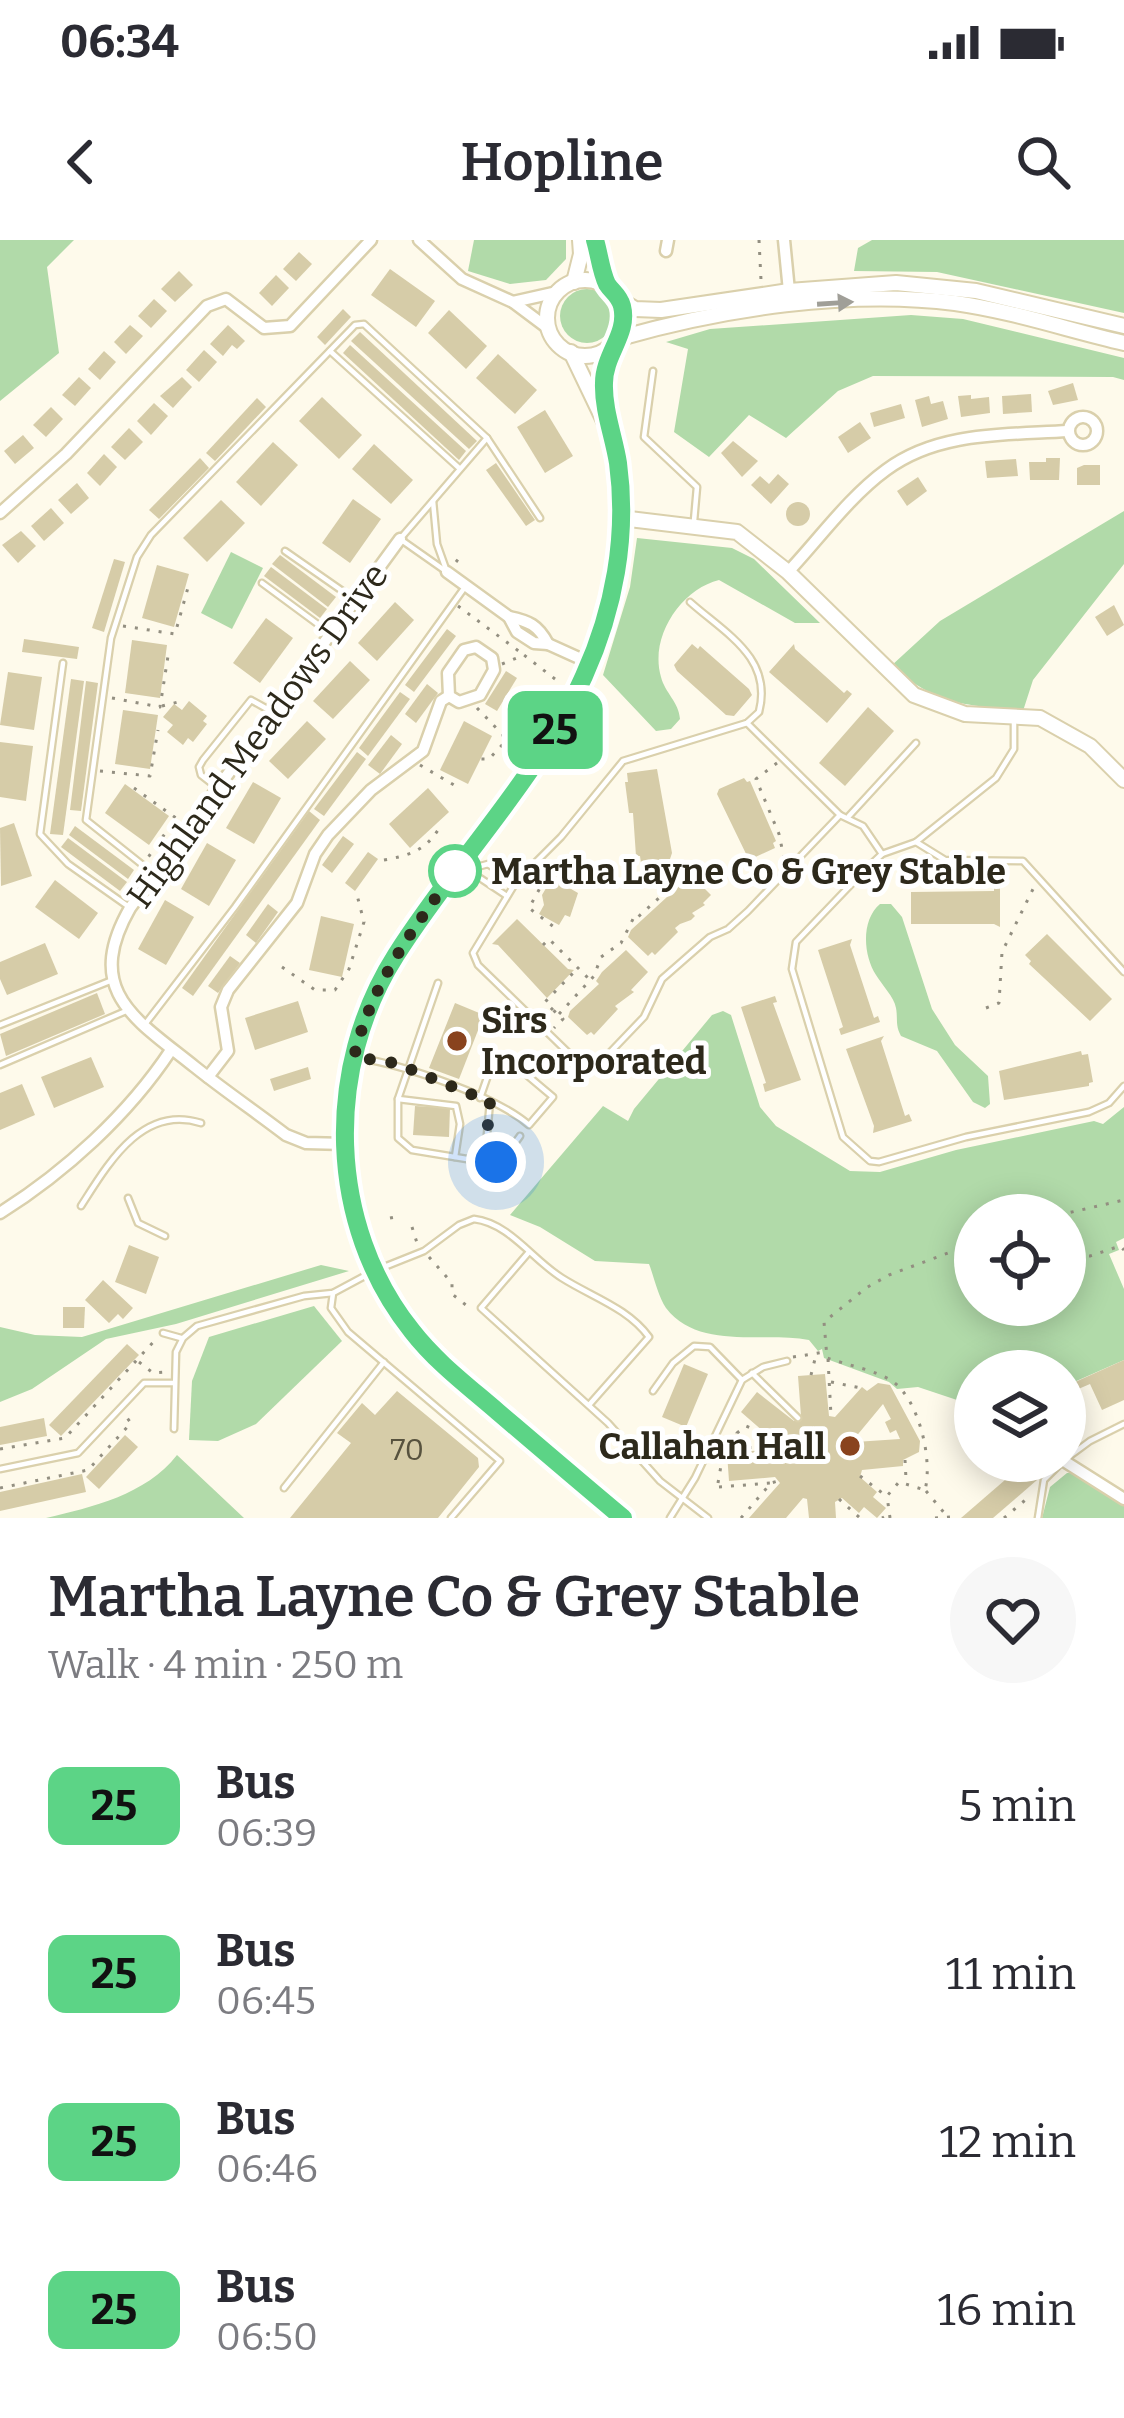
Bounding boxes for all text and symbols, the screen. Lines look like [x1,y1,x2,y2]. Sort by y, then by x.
text: 06:34 [60,15,179,69]
icon: back [48,129,114,195]
icon: search [1010,129,1076,195]
text: Hopline [460,130,664,194]
one-way arrow [817,293,854,312]
street label: Highland Meadows Drive [118,555,398,917]
line badge: 25 [501,691,609,769]
text: 25 [532,705,578,755]
marker: Martha Layne Co & Grey Stable [430,846,480,896]
place label: Martha Layne Co & Grey Stable [491,850,1006,894]
place label: Sirs Incorporated [481,999,707,1084]
marker: Sirs Incorporated [444,1028,470,1054]
your location [466,1132,526,1192]
map controls [954,1194,1086,1482]
button: locate [954,1194,1086,1326]
button: layers [954,1350,1086,1482]
place label: Callahan Hall [598,1425,826,1469]
house number: 70 [390,1432,424,1468]
marker: Callahan Hall [837,1433,863,1459]
button: heart [950,1557,1076,1683]
text: Martha Layne Co & Grey Stable [48,1563,860,1631]
text: Walk · 4 min · 250 m [48,1642,403,1688]
text: Bus [216,1756,295,1810]
text: 5 min [958,1779,1076,1833]
text: 25 [91,1781,137,1831]
text: 06:39 [216,1810,317,1856]
text: Bus [216,1924,295,1978]
text: 11 min [946,1947,1076,2001]
text: 25 [91,1949,137,1999]
text: 06:45 [216,1978,316,2024]
text: Bus [216,2092,295,2146]
text: 12 min [939,2115,1076,2169]
text: 25 [91,2117,137,2167]
text: 06:46 [216,2146,318,2192]
text: Bus [216,2260,295,2314]
text: 16 min [937,2283,1076,2337]
text: 25 [91,2285,137,2335]
text: 06:50 [216,2314,318,2360]

